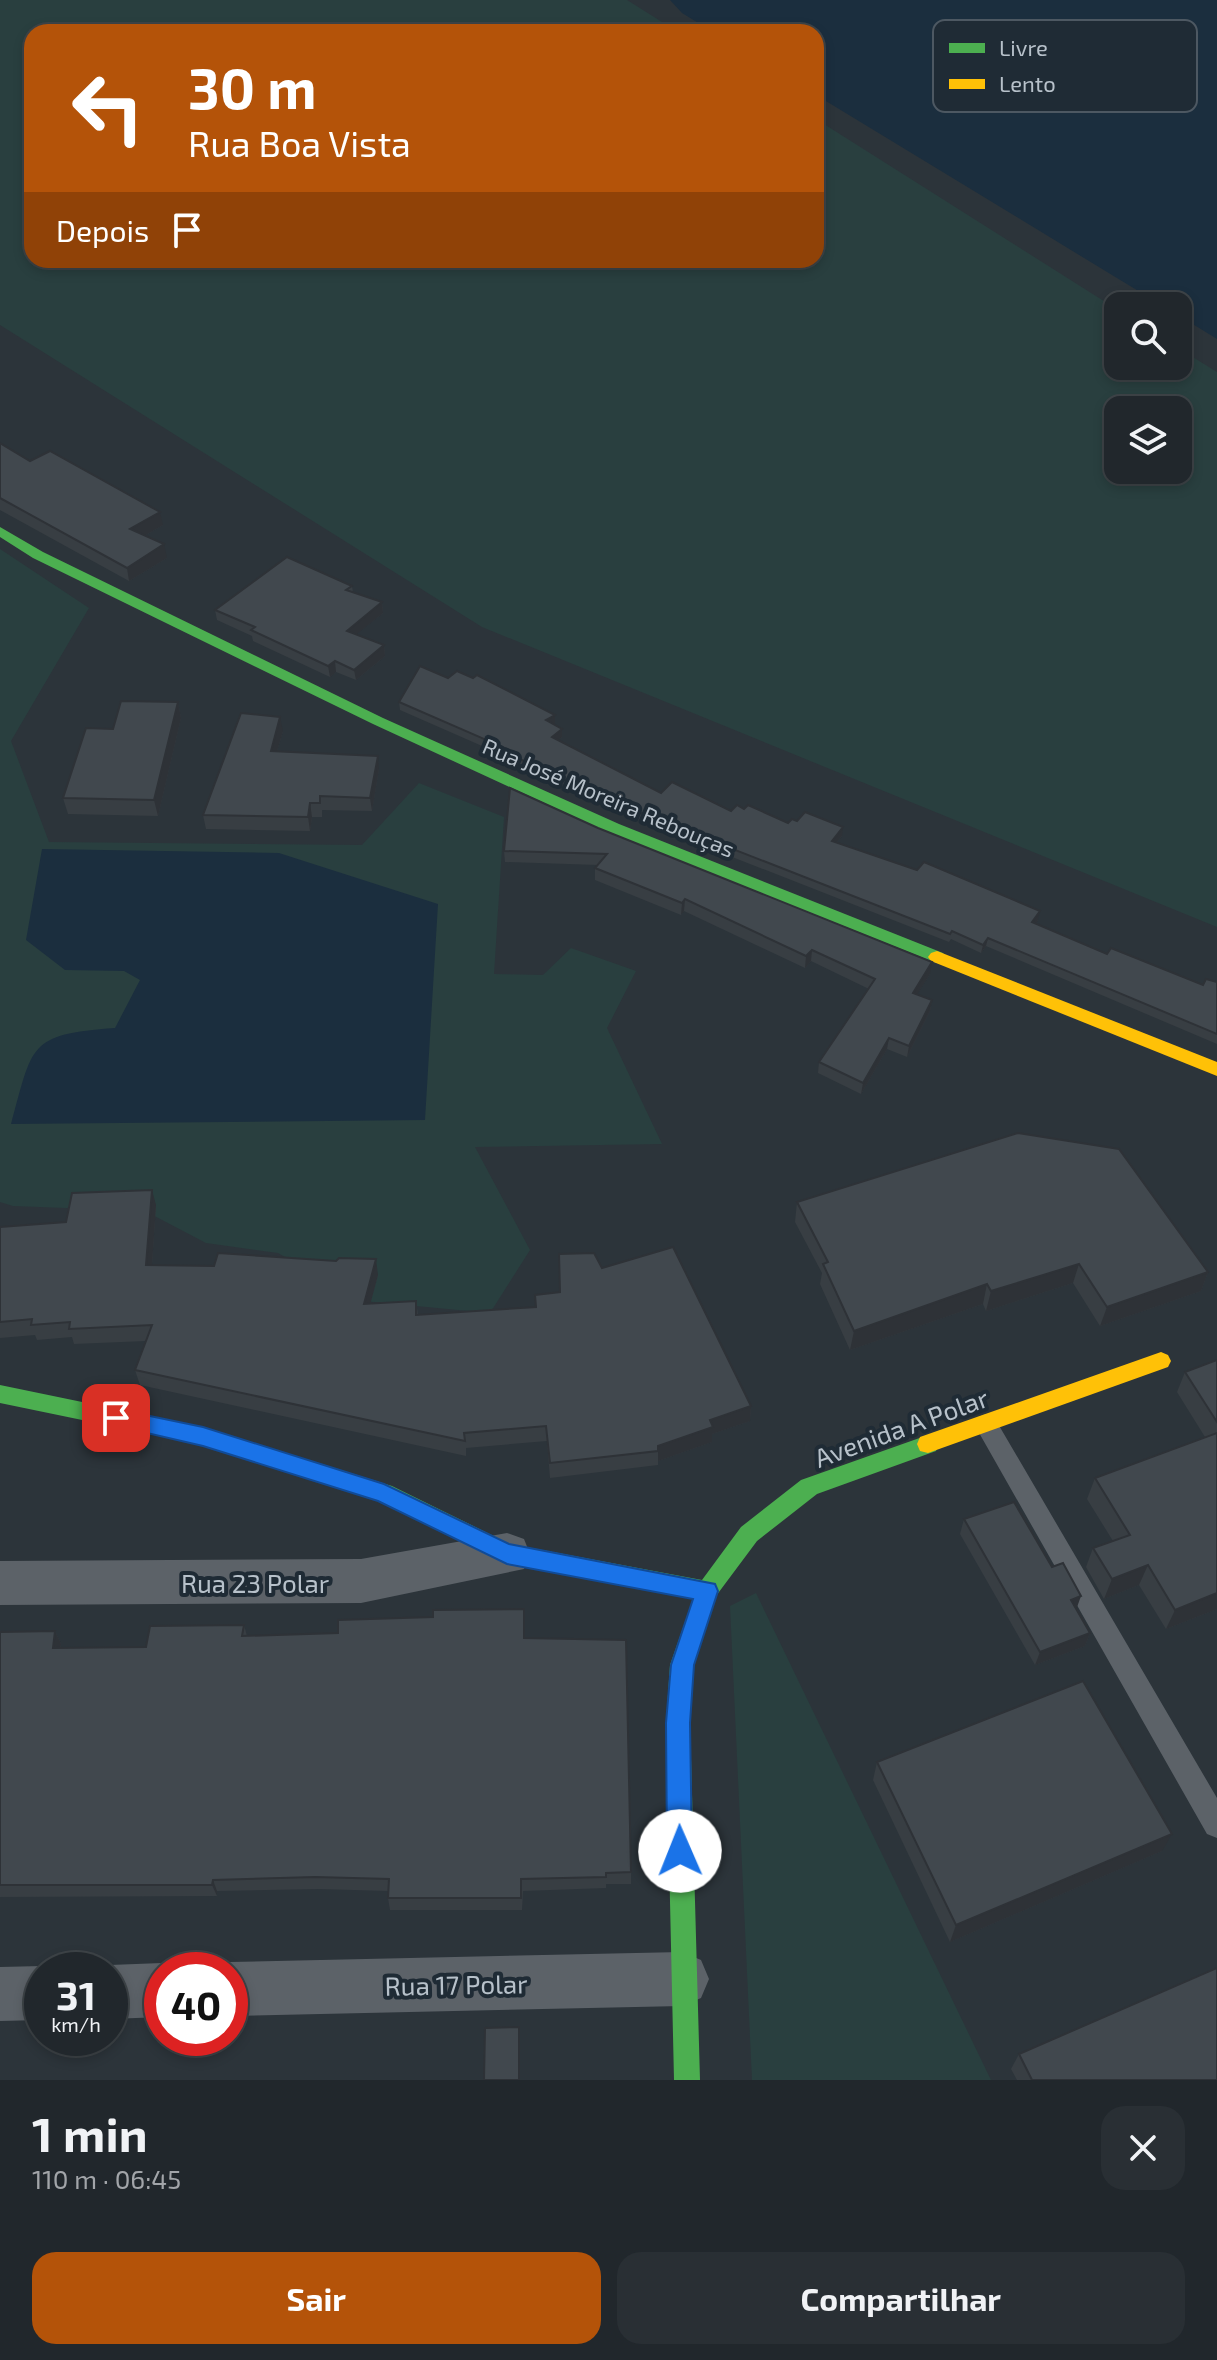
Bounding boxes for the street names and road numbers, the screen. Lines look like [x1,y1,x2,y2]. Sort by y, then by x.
street label: Rua José Moreira Rebouças [478,732,739,864]
street label: Avenida A Polar [810,1381,992,1473]
street label: Rua 23 Polar [181,1567,329,1598]
street label: Rua 17 Polar [384,1967,528,2001]

